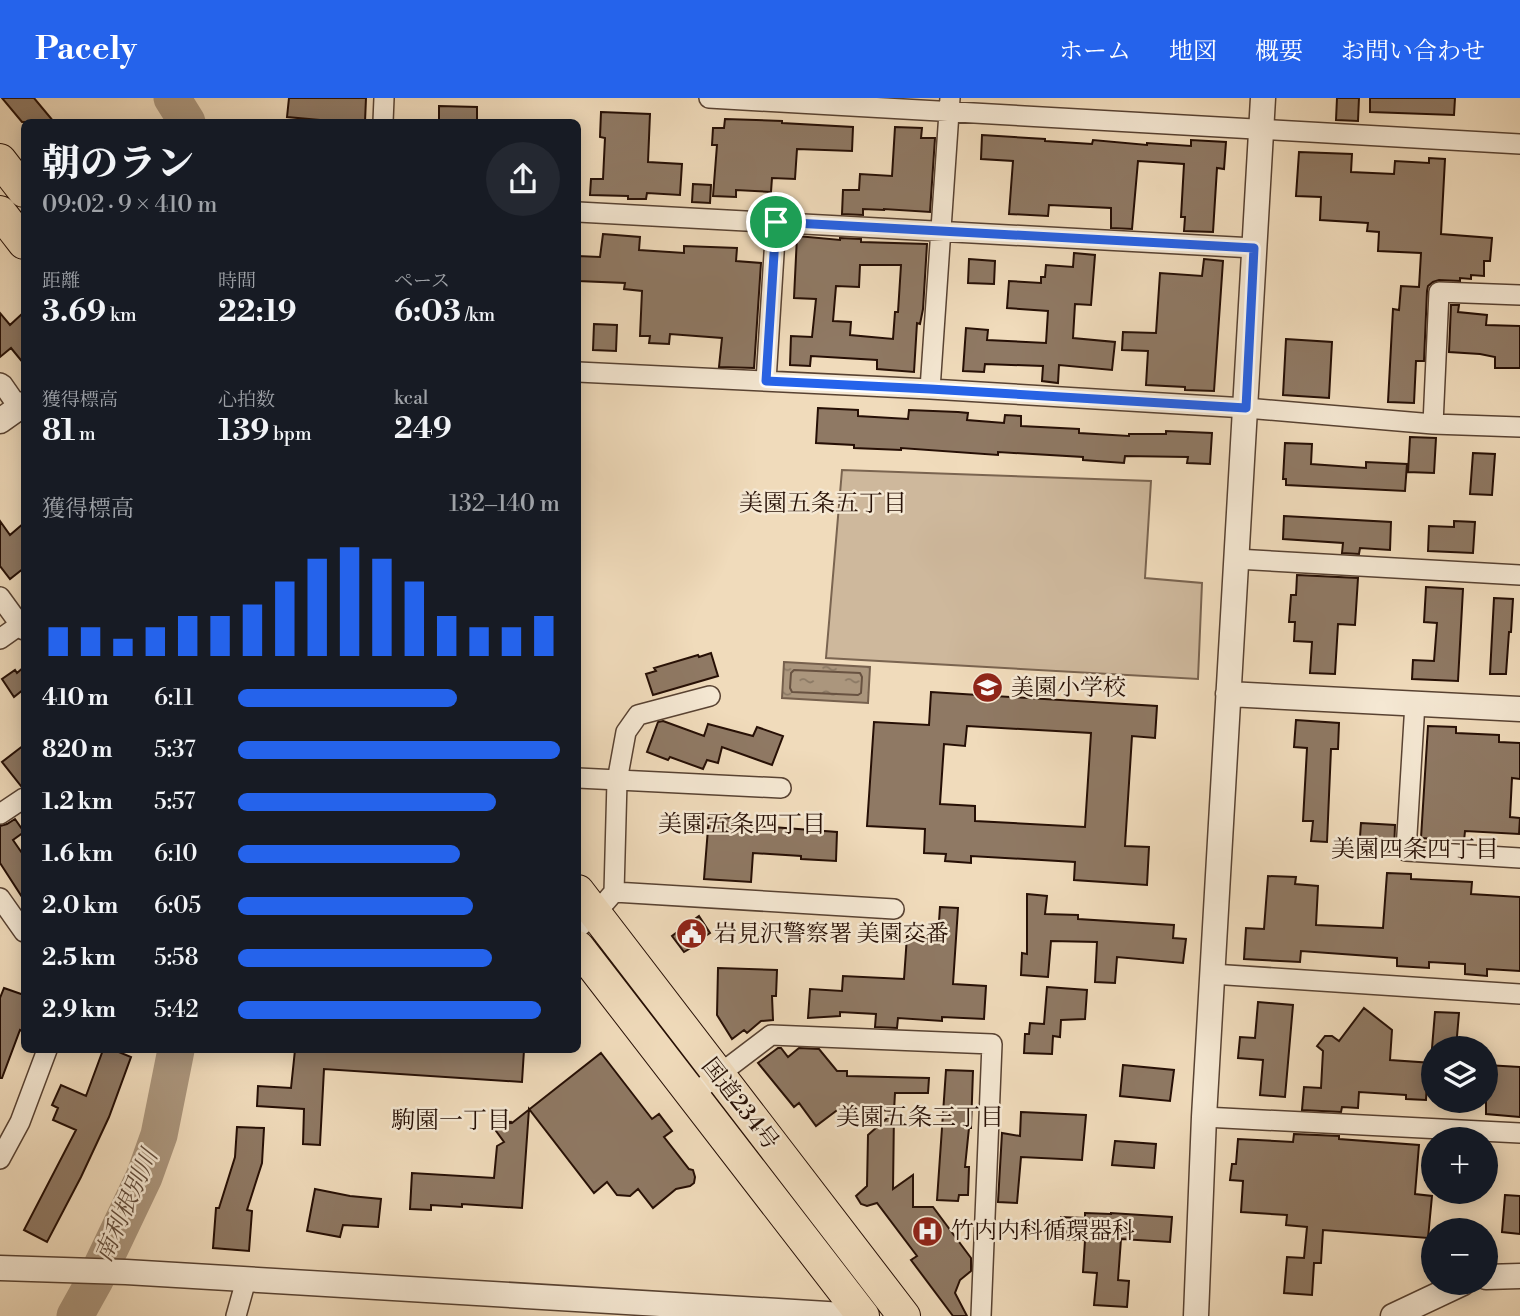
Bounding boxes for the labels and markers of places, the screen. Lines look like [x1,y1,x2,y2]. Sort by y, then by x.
pin [746,192,806,252]
school or university icon: 美園小学校 [971,671,1005,705]
place label: 美園小学校 [1011,674,1126,702]
public building icon: 岩見沢警察署 美園交番 [674,917,708,951]
place label: 岩見沢警察署 美園交番 [714,920,949,948]
hospital icon: 竹内内科循環器科 [911,1214,945,1248]
place label: 竹内内科循環器科 [951,1217,1135,1245]

